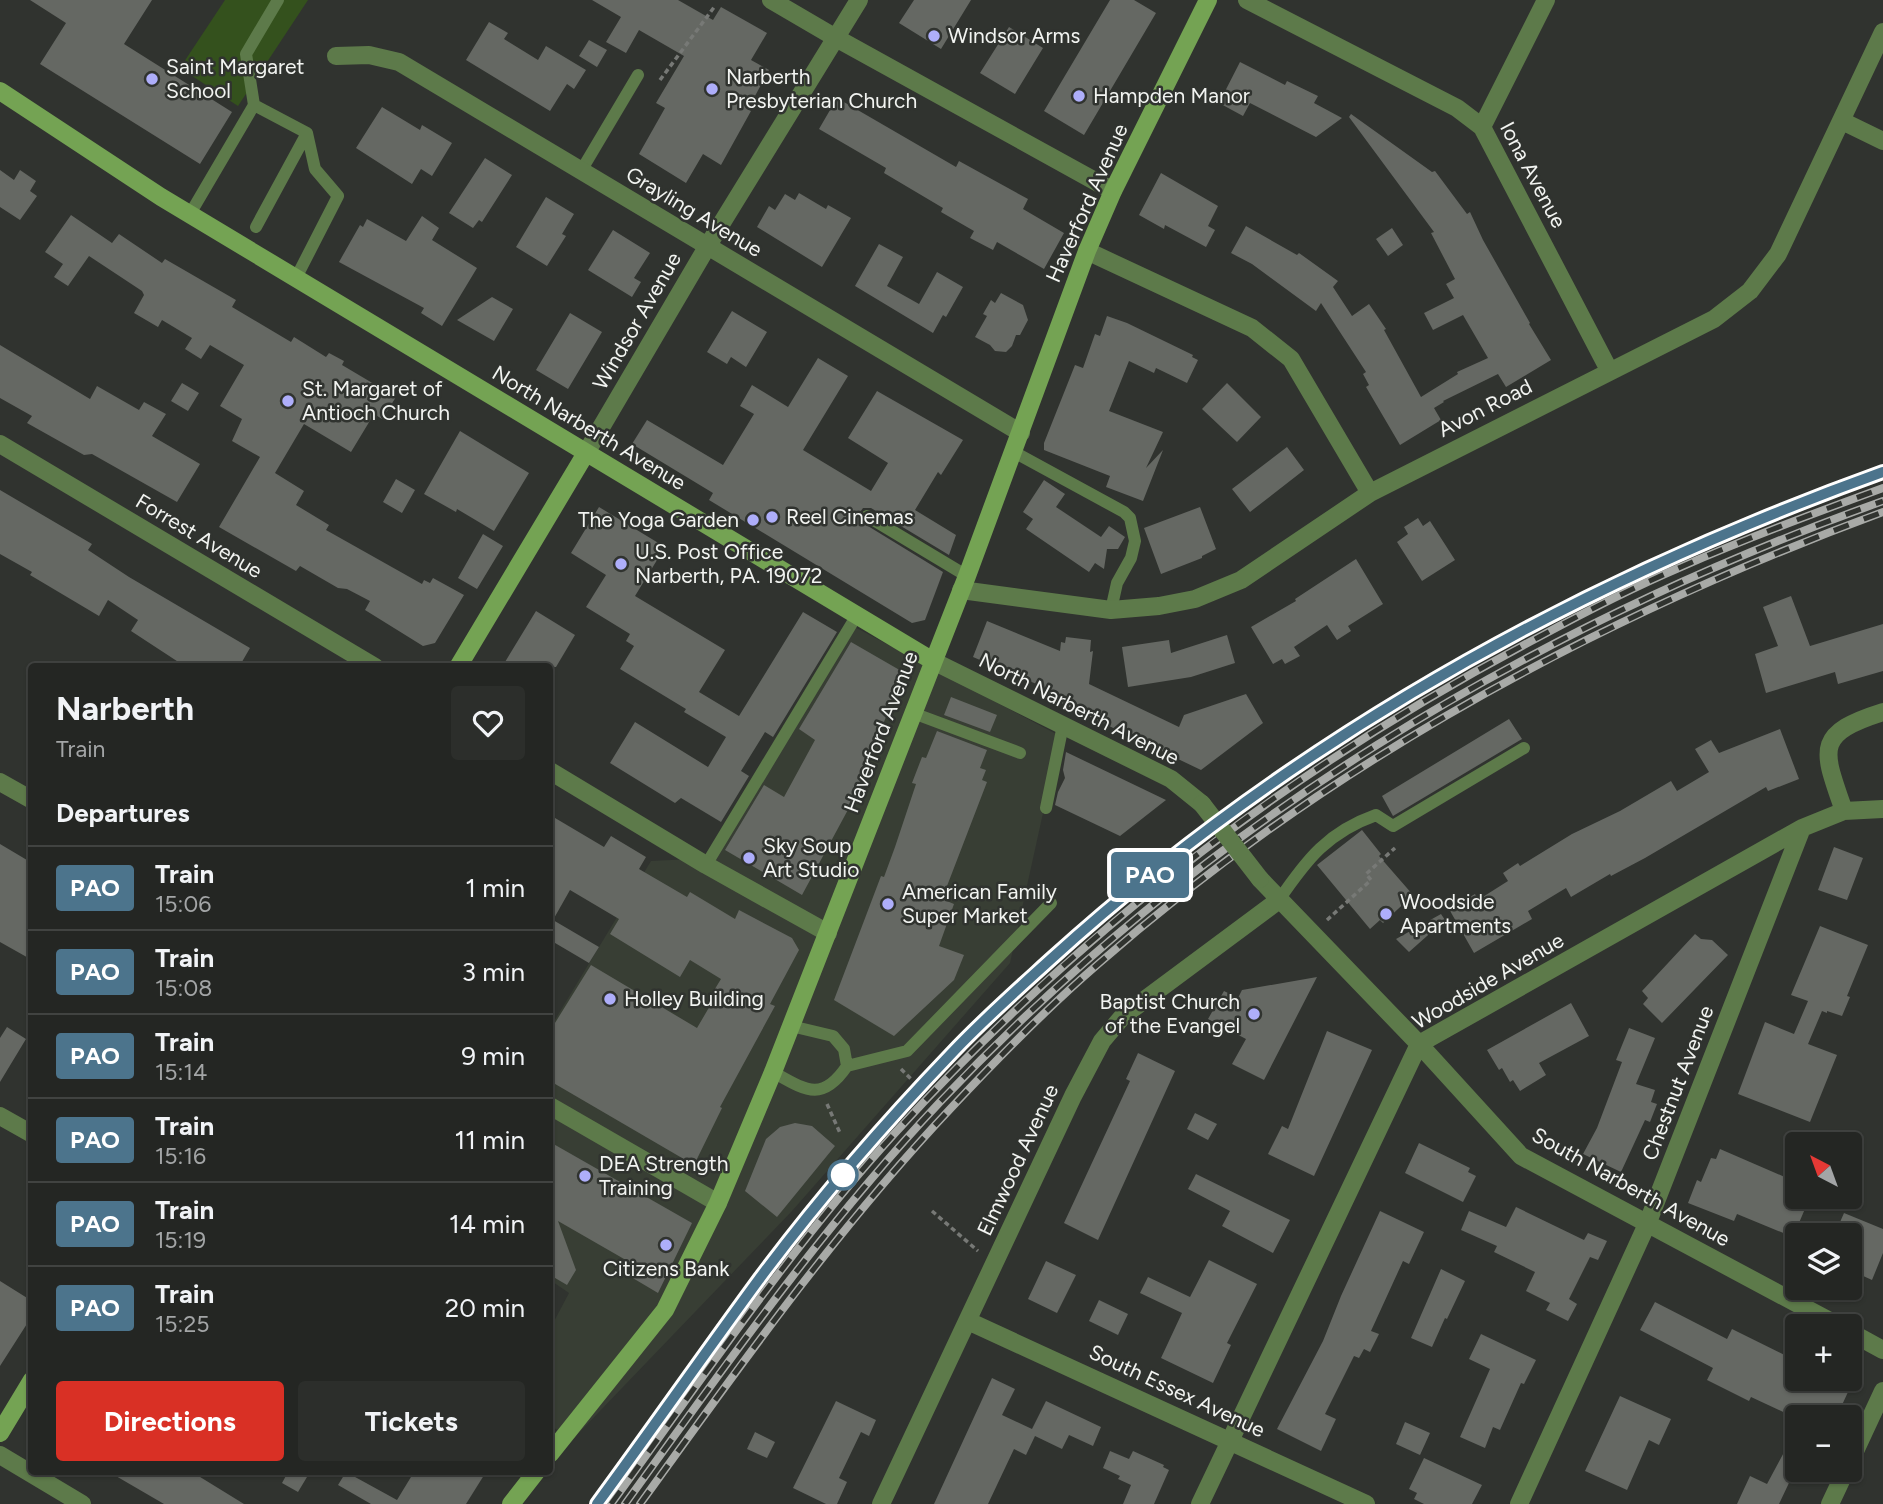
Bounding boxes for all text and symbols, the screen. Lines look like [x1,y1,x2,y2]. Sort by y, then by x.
place label: Windsor Arms [948,23,1080,48]
marker: Windsor Arms [926,28,942,44]
place label: Saint Margaret School [166,54,304,103]
place label: Narberth Presbyterian Church [726,64,917,113]
marker: Saint Margaret School [144,71,160,87]
marker: Narberth Presbyterian Church [704,81,720,97]
place label: Hampden Manor [1093,83,1250,108]
marker: Hampden Manor [1071,88,1087,104]
street label: Iona Avenue [1495,117,1572,232]
street label: Haverford Avenue [1040,120,1133,286]
street label: Grayling Avenue [622,161,767,262]
street label: Windsor Avenue [587,248,686,394]
street label: North Narberth Avenue [488,360,690,495]
street label: Avon Road [1434,373,1536,442]
place label: St. Margaret of Antioch Church [302,376,450,425]
marker: St. Margaret of Antioch Church [280,393,296,409]
street label: Forrest Avenue [132,488,267,583]
place label: Reel Cinemas [786,504,913,529]
place label: The Yoga Garden [578,507,739,532]
marker: Reel Cinemas [764,509,780,525]
marker: The Yoga Garden [745,512,761,528]
place label: U.S. Post Office Narberth, PA. 19072 [635,539,823,588]
marker: U.S. Post Office Narberth, PA. 19072 [613,556,629,572]
street label: North Narberth Avenue [975,647,1183,770]
street label: Haverford Avenue [838,648,923,816]
button: heart [451,686,525,760]
text: Narberth [56,689,194,728]
text: Train [56,735,105,763]
text: Departures [56,797,190,829]
place label: Sky Soup Art Studio [763,833,859,882]
marker: Sky Soup Art Studio [741,850,757,866]
line badge: PAO [1110,852,1190,898]
text: Train [155,858,214,890]
text: PAO [1125,860,1175,889]
text: 1 min [465,872,525,904]
text: PAO [70,873,120,902]
place label: American Family Super Market [902,879,1057,928]
place label: Woodside Apartments [1400,889,1511,938]
text: 15:06 [155,890,211,918]
marker: American Family Super Market [880,896,896,912]
marker: Woodside Apartments [1378,906,1394,922]
street label: Woodside Avenue [1408,927,1568,1034]
text: Train [155,942,214,974]
text: 3 min [462,956,525,988]
text: PAO [70,957,120,986]
text: 15:08 [155,974,212,1002]
place label: Holley Building [624,986,764,1011]
place label: Baptist Church of the Evangel [1100,989,1240,1038]
marker: Holley Building [602,991,618,1007]
street label: Chestnut Avenue [1637,1002,1719,1164]
marker: Baptist Church of the Evangel [1246,1006,1262,1022]
text: Train [155,1026,214,1058]
text: 9 min [461,1040,525,1072]
text: PAO [70,1041,120,1070]
text: 15:14 [155,1058,207,1086]
street label: Elmwood Avenue [972,1080,1064,1239]
text: Train [155,1110,214,1142]
street label: South Narberth Avenue [1528,1122,1735,1251]
text: 11 min [454,1124,525,1156]
text: PAO [70,1125,120,1154]
north arrow [1785,1132,1862,1209]
map controls [1785,1132,1862,1482]
text: 15:16 [155,1142,206,1170]
place label: DEA Strength Training [599,1151,728,1200]
unlabelled marker [828,1160,858,1190]
marker: DEA Strength Training [577,1168,593,1184]
text: Train [155,1194,214,1226]
text: 14 min [449,1208,525,1240]
text: PAO [70,1209,120,1238]
button: layers [1785,1223,1862,1300]
text: 15:19 [155,1226,206,1254]
marker: Citizens Bank [658,1237,674,1253]
place label: Citizens Bank [603,1256,730,1281]
text: Train [155,1278,214,1310]
text: 20 min [445,1292,525,1324]
text: PAO [70,1293,120,1322]
text: 15:25 [155,1310,210,1338]
button: + [1785,1314,1862,1391]
street label: South Essex Avenue [1085,1339,1269,1442]
button: Directions [56,1381,284,1461]
button: Tickets [298,1381,525,1461]
button: − [1785,1405,1862,1482]

